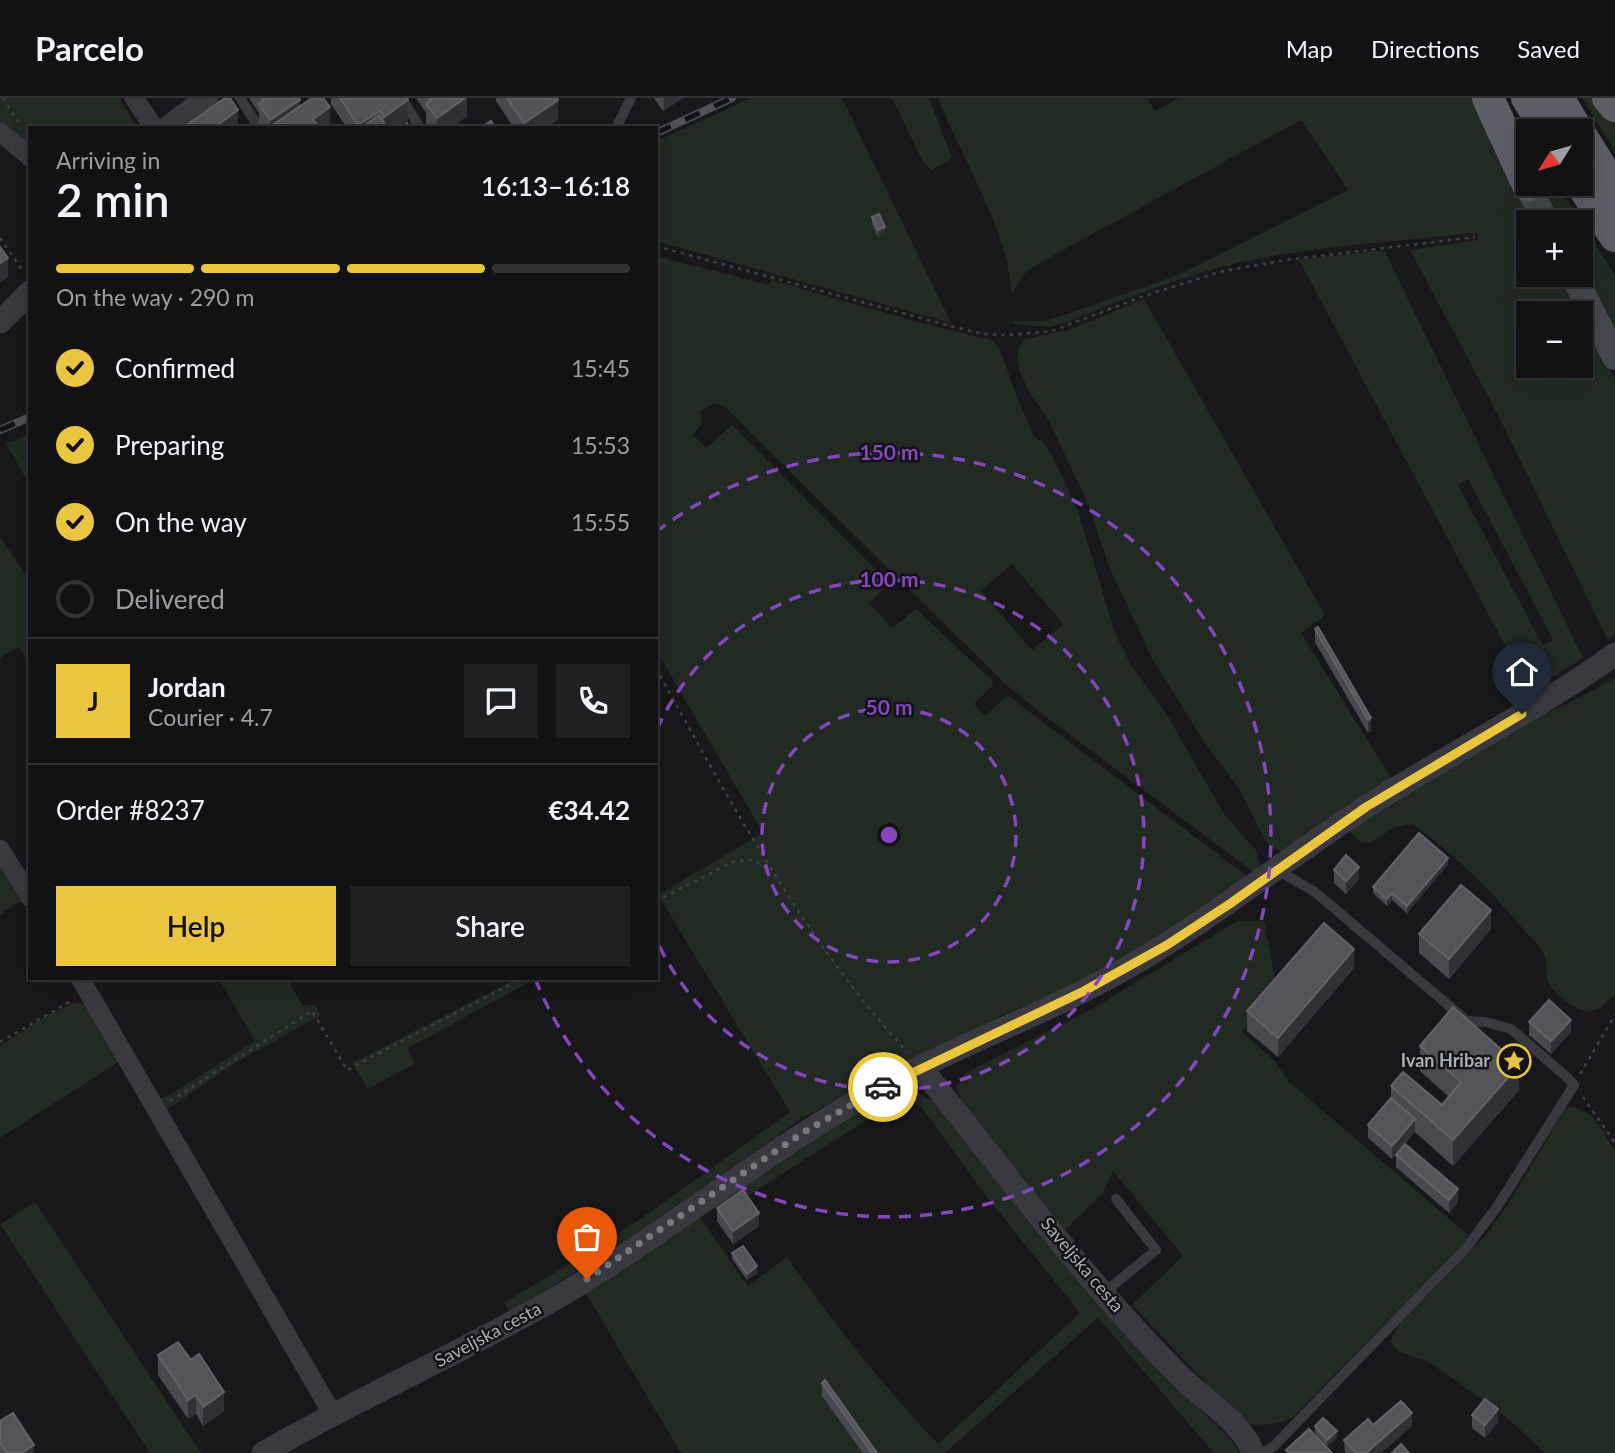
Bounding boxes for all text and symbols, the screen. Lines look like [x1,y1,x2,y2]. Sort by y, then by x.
text: Parcelo [35,28,144,68]
text: Map [1286,34,1333,63]
text: Directions [1371,34,1479,63]
text: Saved [1517,34,1580,63]
north arrow [1516,119,1592,196]
map controls [1516,119,1593,378]
text: Arriving in [56,146,160,174]
text: 16:13–16:18 [481,170,630,202]
text: 2 min [56,172,170,227]
button: + [1516,210,1593,287]
text: On the way · 290 m [56,283,255,311]
button: − [1516,301,1593,378]
icon: check [56,349,94,387]
text: Confirmed [115,352,235,384]
text: 15:45 [571,354,630,382]
icon: check [56,426,94,464]
text: Preparing [115,429,224,461]
text: 15:53 [571,431,630,459]
text: 150 m [859,439,919,464]
icon: check [56,503,94,541]
text: On the way [115,506,247,538]
text: 15:55 [571,508,630,536]
text: 100 m [859,566,919,591]
text: Delivered [115,583,225,615]
pin [1492,642,1552,714]
icon: home [1503,653,1541,691]
button: chat [464,664,538,738]
button: phone [556,664,630,738]
text: Jordan [148,671,226,703]
text: J [87,685,99,717]
text: 50 m [865,694,913,719]
text: Courier · 4.7 [148,703,273,731]
text: Order #8237 [56,794,205,826]
text: €34.42 [548,794,630,826]
centre of rings [877,823,901,847]
button: Help [56,886,336,966]
button: Share [350,886,630,966]
place icon: Ivan Hribar [1495,1042,1533,1080]
place label: Ivan Hribar [1401,1049,1490,1071]
courier [848,1052,918,1122]
icon: car [864,1068,902,1106]
pin [557,1207,617,1279]
street label: Saveljska cesta [1037,1212,1129,1316]
icon: bag [568,1218,606,1256]
street label: Saveljska cesta [431,1297,544,1371]

